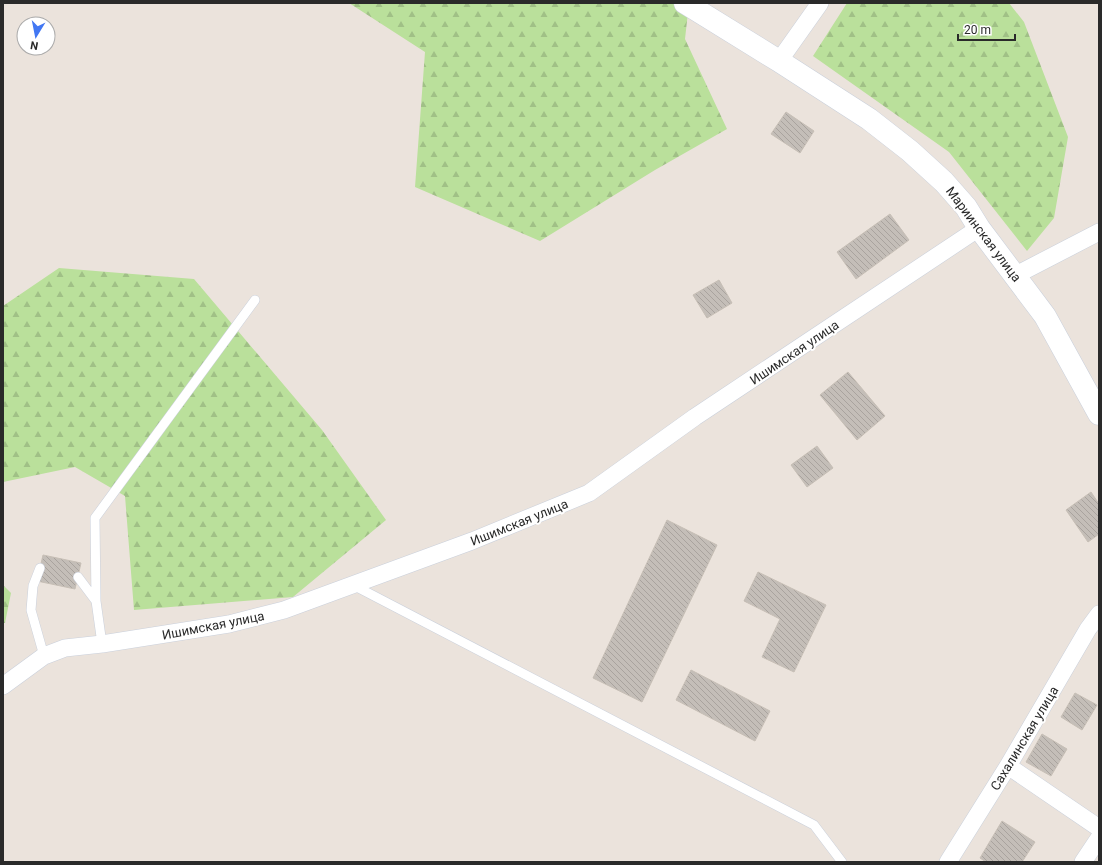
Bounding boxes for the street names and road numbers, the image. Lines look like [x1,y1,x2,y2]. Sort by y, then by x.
street label: Мариинская улица [943,184,1024,285]
street label: Ишимская улица [747,317,842,388]
street label: Ишимская улица [468,496,570,549]
street label: Ишимская улица [161,608,266,643]
street label: Сахалинская улица [987,684,1061,793]

